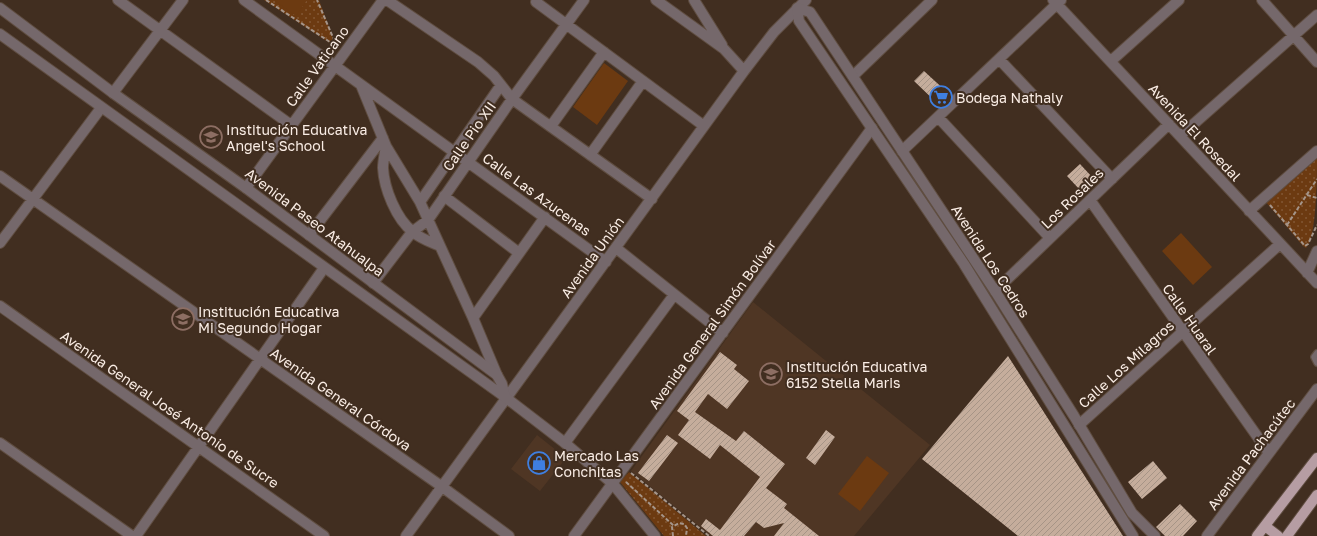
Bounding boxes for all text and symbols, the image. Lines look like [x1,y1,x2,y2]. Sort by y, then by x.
street label: Calle Vaticano [282,22,352,110]
street label: Avenida El Rosedal [1145,80,1245,184]
supermarket icon: Bodega Nathaly [928,84,954,110]
place label: Bodega Nathaly [956,89,1063,106]
street label: Calle Pio XII [439,98,499,174]
place label: Institución Educativa Angel's School [226,121,367,154]
school or university icon: Institución Educativa Angel's School [198,124,224,150]
street label: Calle Las Azucenas [480,149,594,239]
street label: Avenida Paseo Atahualpa [242,164,388,280]
street label: Los Rosales [1037,164,1107,232]
street label: Avenida Los Cedros [948,201,1034,321]
street label: Avenida Unión [557,213,627,301]
street label: Avenida General Simón Bolívar [645,236,779,412]
street label: Calle Huaral [1159,280,1221,358]
place label: Institución Educativa Mi Segundo Hogar [198,303,339,336]
school or university icon: Institución Educativa Mi Segundo Hogar [170,306,196,332]
street label: Calle Los Milagros [1075,317,1177,411]
street label: Avenida General José Antonio de Sucre [58,327,282,491]
street label: Avenida General Córdova [267,344,415,454]
place label: Institución Educativa 6152 Stella Maris [786,358,927,391]
school or university icon: Institución Educativa 6152 Stella Maris [758,361,784,387]
street label: Avenida Pachacútec [1204,395,1299,513]
place label: Mercado Las Conchitas [554,447,639,480]
shop icon: Mercado Las Conchitas [526,450,552,476]

